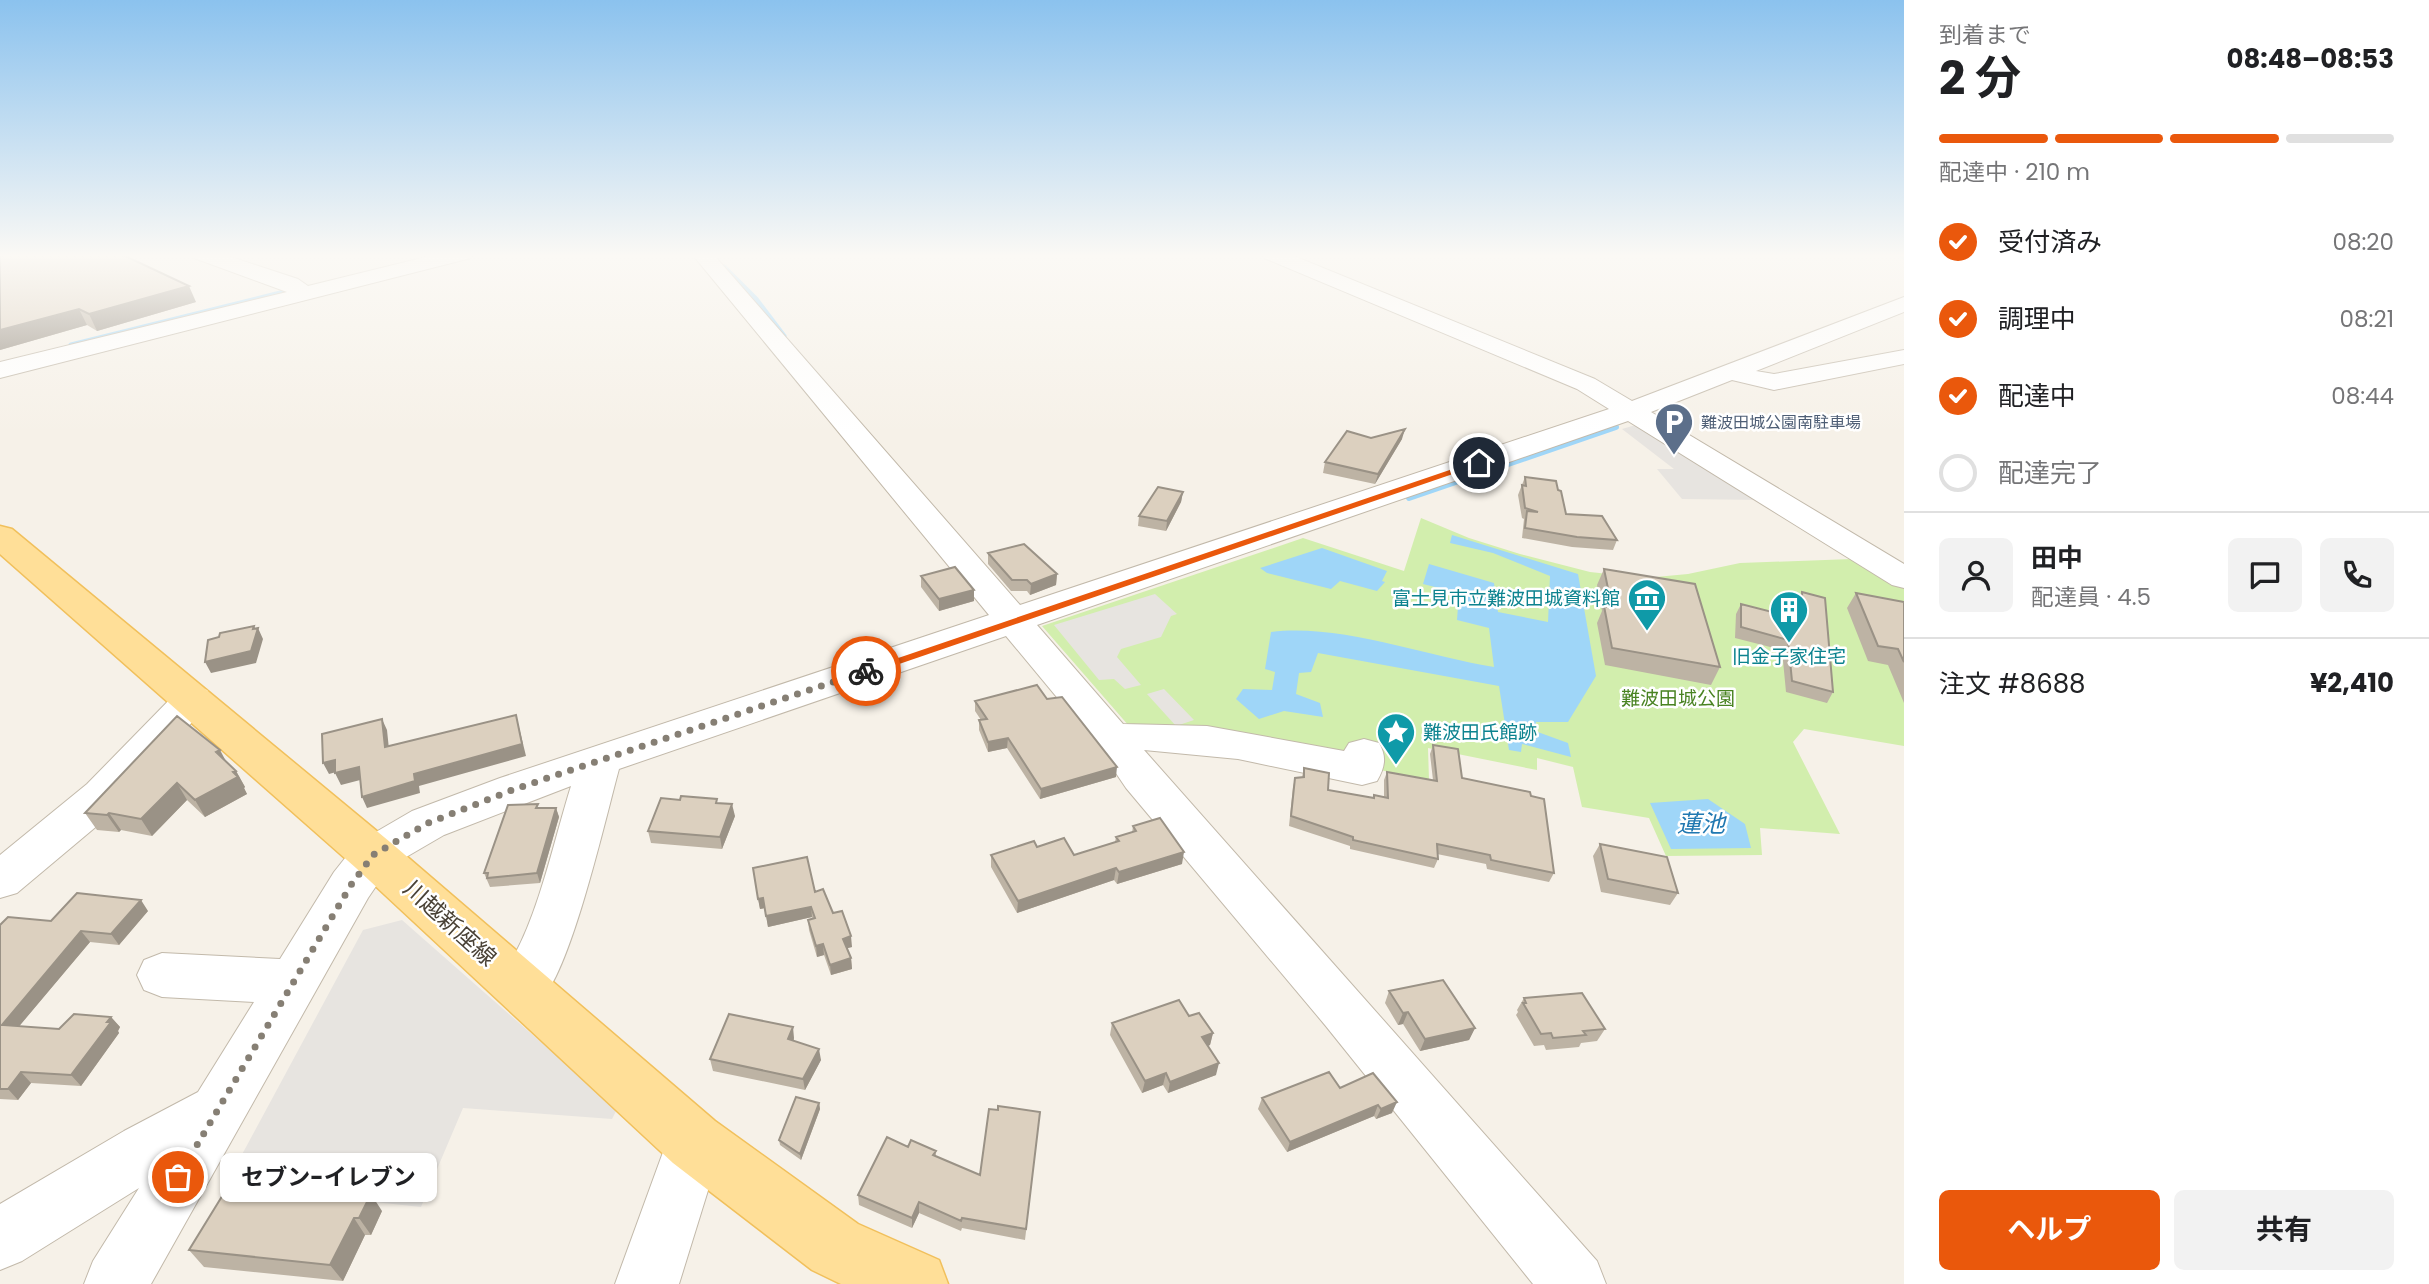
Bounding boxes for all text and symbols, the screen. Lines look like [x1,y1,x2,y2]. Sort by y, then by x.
text: 到着まで [1939,19,2031,51]
text: 08:48–08:53 [2226,41,2394,77]
text: 2 分 [1939,46,2021,110]
text: 配達中 · 210 m [1939,156,2090,188]
icon: check [1939,223,1977,261]
text: 受付済み [1998,224,2102,260]
text: 08:20 [2332,226,2394,258]
icon: check [1939,300,1977,338]
text: 調理中 [1998,301,2076,337]
text: 08:21 [2340,303,2394,335]
icon: check [1939,377,1977,415]
text: 配達中 [1998,378,2076,414]
text: 08:44 [2331,380,2394,412]
parking icon: 難波田城公園南駐車場 [1653,401,1695,456]
place label: 難波田城公園南駐車場 [1701,411,1861,434]
pin [1449,433,1509,493]
icon: home [1460,444,1498,482]
text: 配達完了 [1998,455,2102,491]
button: person [1939,538,2013,612]
button: chat [2228,538,2302,612]
button: phone [2320,538,2394,612]
text: 田中 [2031,540,2083,576]
museum icon: 富士見市立難波田城資料館 [1626,577,1668,632]
text: 配達員 · 4.5 [2031,581,2151,613]
place label: 富士見市立難波田城資料館 [1392,585,1620,612]
building icon: 旧金子家住宅 [1768,589,1810,644]
courier [831,636,901,706]
place label: 旧金子家住宅 [1732,643,1846,670]
icon: bike [847,652,885,690]
text: ¥2,410 [2310,665,2394,701]
text: 注文 #8688 [1939,666,2086,702]
park label: 難波田城公園 [1621,685,1735,712]
place icon: 難波田氏館跡 [1375,711,1417,766]
place label: 難波田氏館跡 [1423,719,1537,746]
water label: 蓮池 [1677,807,1727,840]
street label: 川越新座線 [397,873,503,973]
pin [148,1147,208,1207]
callout: セブン-イレブン [220,1152,437,1202]
icon: bag [159,1158,197,1196]
text: セブン-イレブン [241,1161,416,1193]
button: ヘルプ [1939,1190,2160,1270]
button: 共有 [2174,1190,2394,1270]

